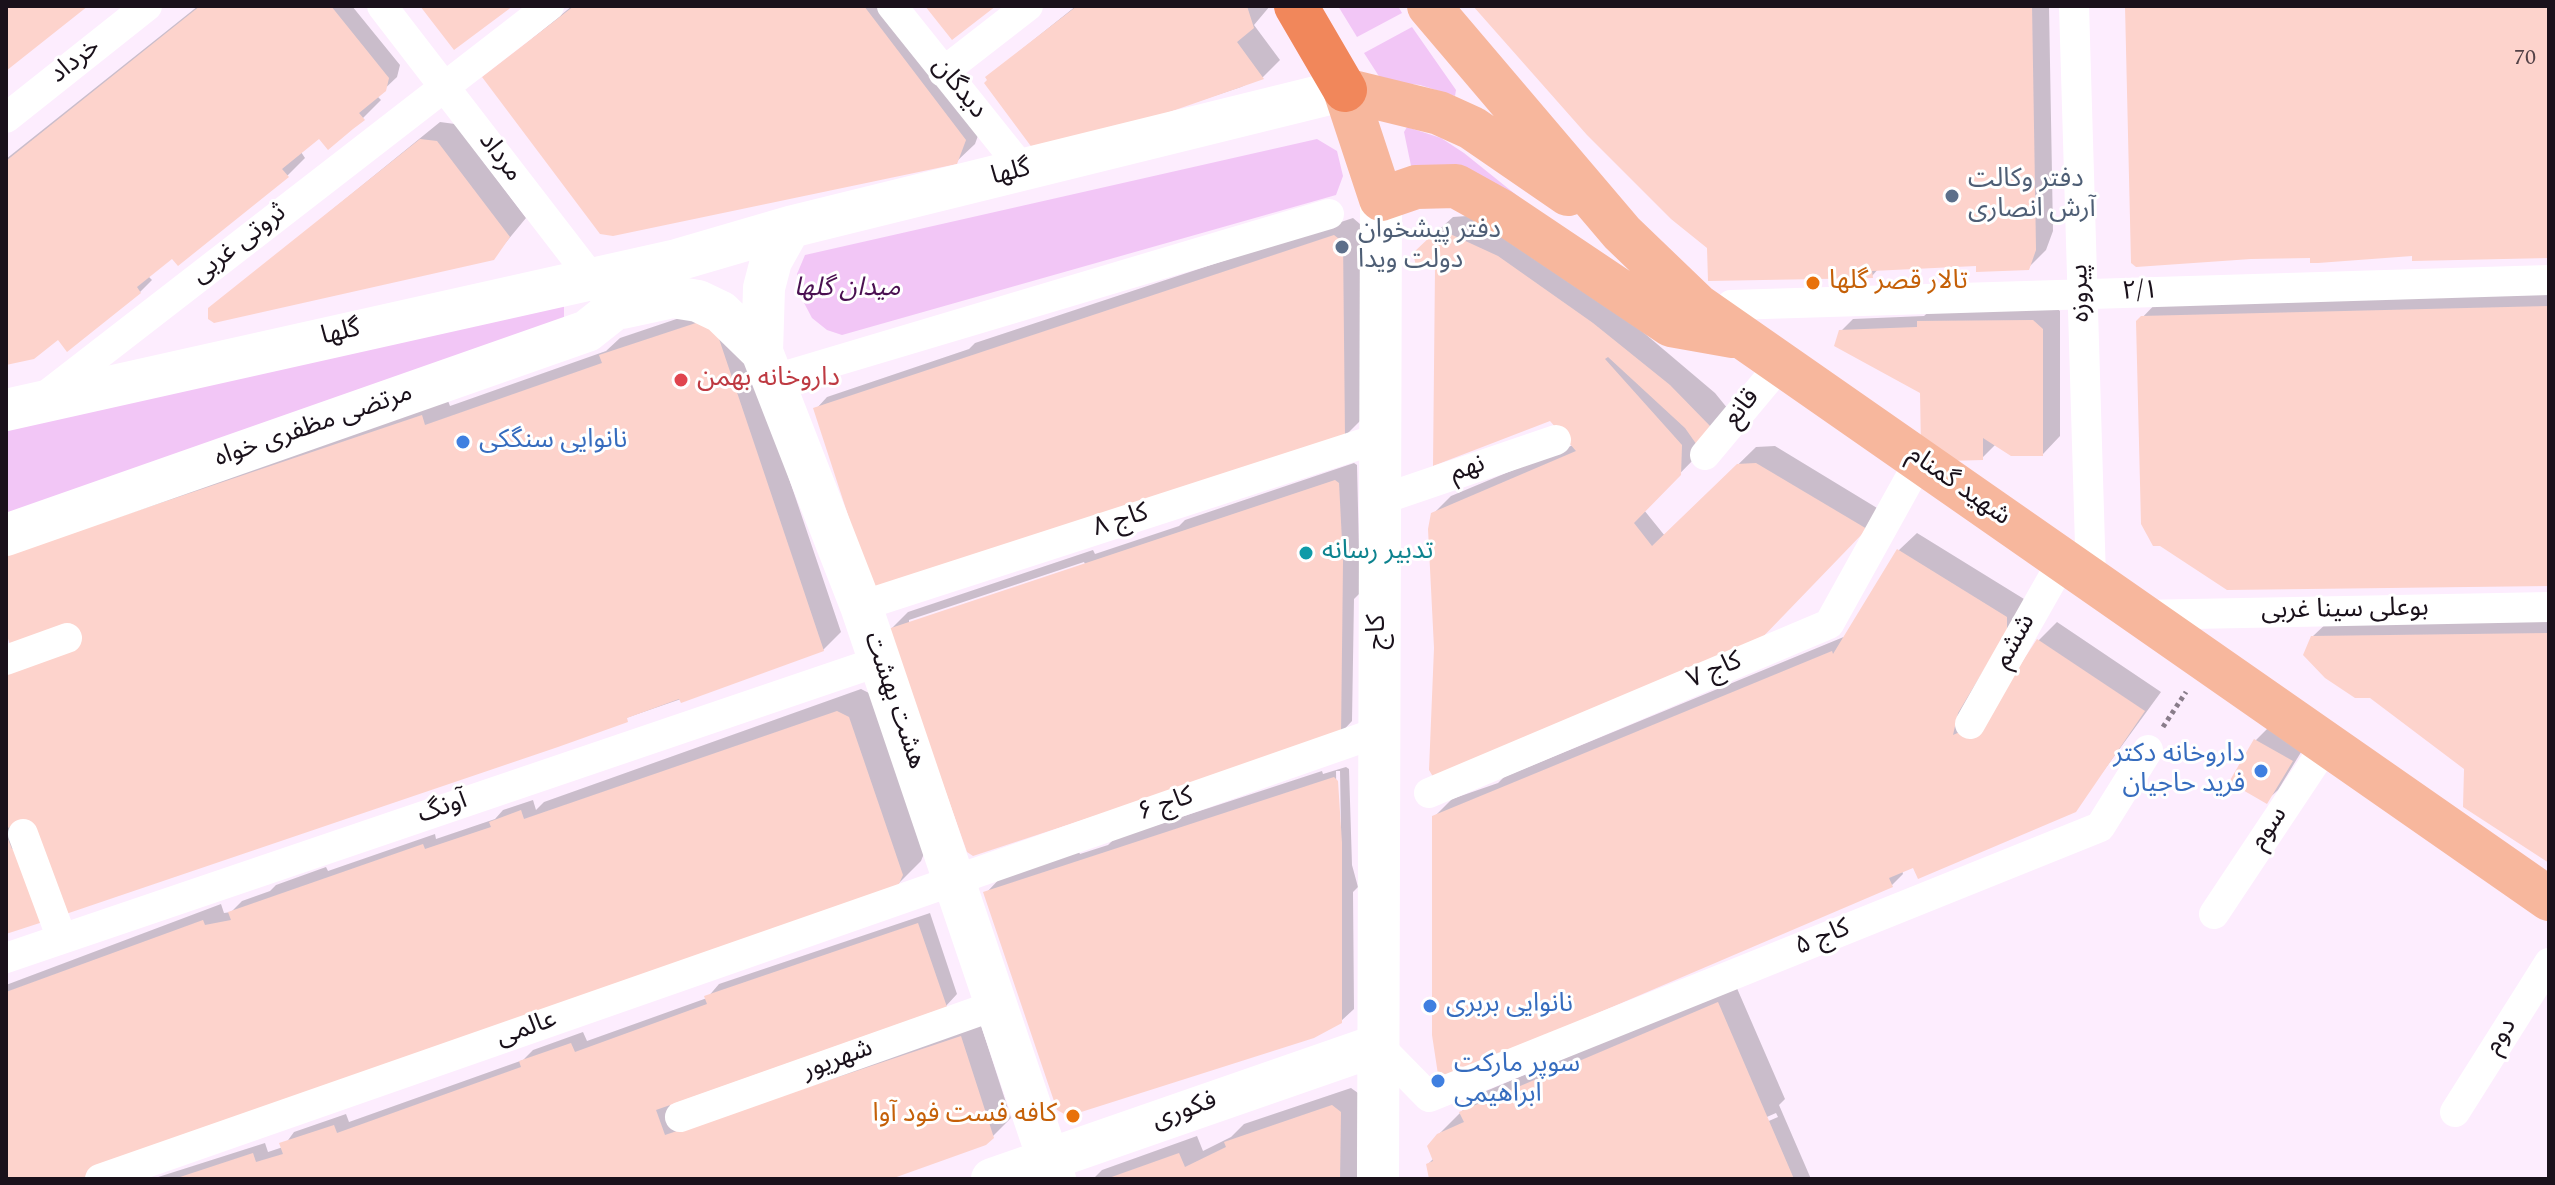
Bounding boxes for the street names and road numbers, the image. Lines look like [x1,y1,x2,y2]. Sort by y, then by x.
street label: خرداد [44,33,108,91]
street label: دیدگان [924,52,992,126]
street label: مرداد [470,127,528,189]
street label: گلها [988,154,1034,194]
street label: ثروتی غربی [186,198,294,292]
street label: پیروزه [2065,263,2099,323]
street label: ۲/۱ [2121,277,2159,309]
street label: گلها [318,314,364,354]
street label: مرتضی مظفری خواه [211,379,417,475]
street label: قانع [1718,384,1768,434]
street label: شهید گمنام [1901,440,2015,534]
street label: نهم [1446,450,1490,490]
street label: کاج ۸ [1089,498,1153,546]
street label: بوعلی سینا غربی [2261,594,2429,628]
street label: ششم [1989,609,2043,675]
street label: کاج [1363,615,1395,649]
street label: هشت بهشت [855,628,931,774]
street label: کاج ۷ [1683,647,1747,697]
street label: کاج ۶ [1134,782,1198,830]
street label: آونگ [414,786,472,832]
street label: سوم [2244,802,2296,856]
street label: کاج ۵ [1791,914,1855,964]
street label: عالمی [493,1005,561,1055]
street label: دوم [2479,1013,2525,1061]
street label: شهریور [799,1034,877,1088]
street label: فکوری [1149,1086,1221,1138]

